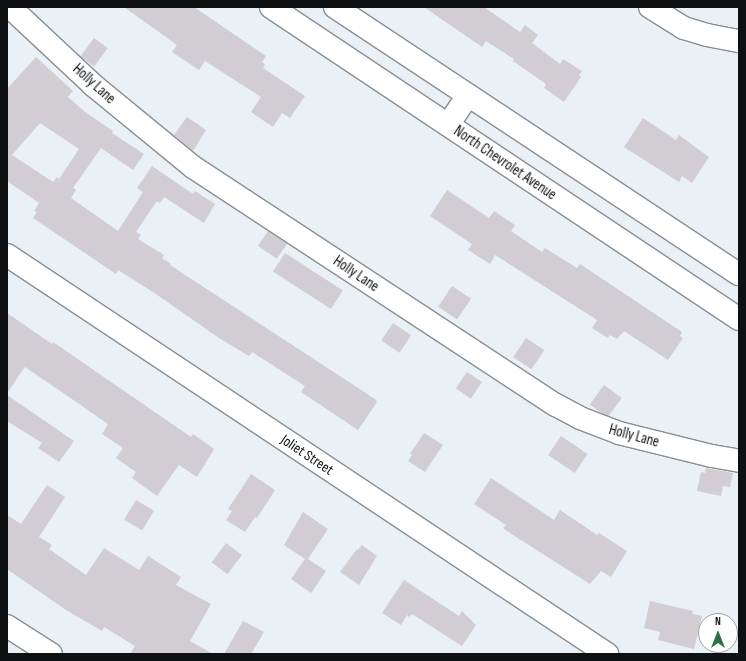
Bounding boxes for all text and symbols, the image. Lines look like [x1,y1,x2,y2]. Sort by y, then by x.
street label: Holly Lane [69,60,119,108]
street label: North Chevrolet Avenue [450,122,560,204]
street label: Holly Lane [330,252,382,296]
street label: Holly Lane [607,421,661,451]
street label: Joliet Street [277,431,337,479]
north arrow [698,613,738,653]
text: N [715,615,721,628]

